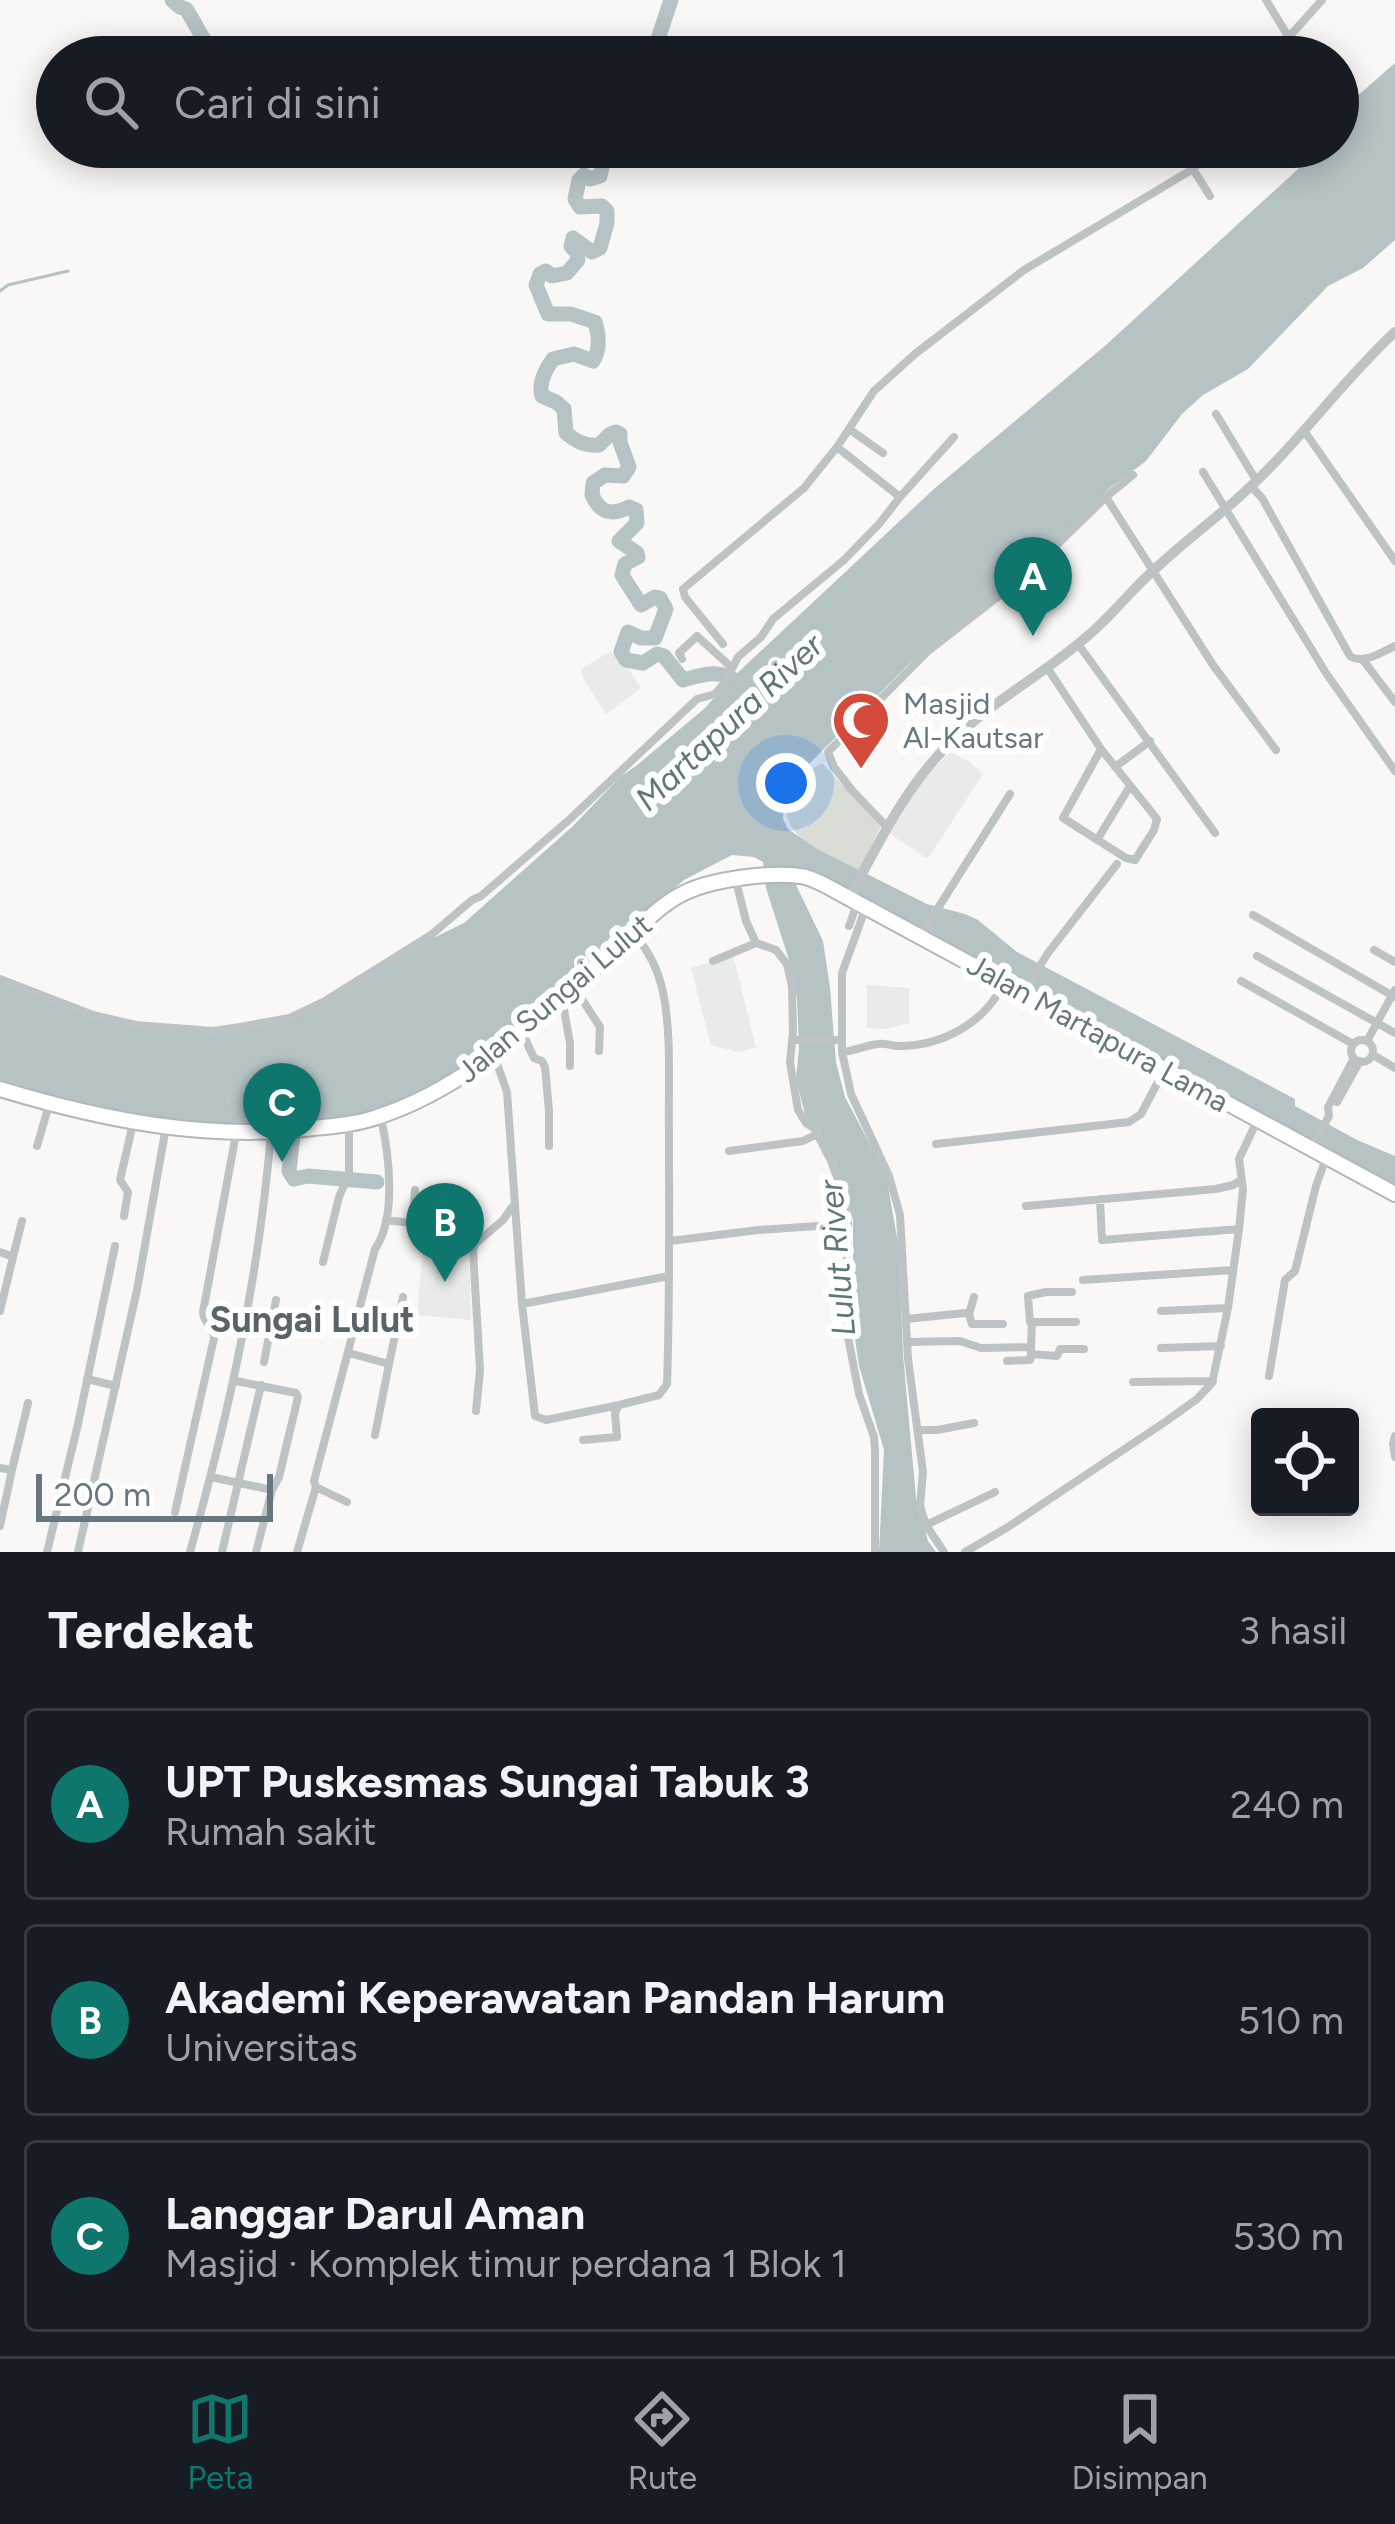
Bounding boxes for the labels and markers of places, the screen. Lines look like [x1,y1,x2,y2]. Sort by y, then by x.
pin: A [994,537,1072,636]
place label: Masjid Al-Kautsar [903,685,1043,756]
mosque icon: Masjid Al-Kautsar [830,689,892,771]
pin: C [243,1063,321,1162]
pin: B [406,1183,484,1282]

